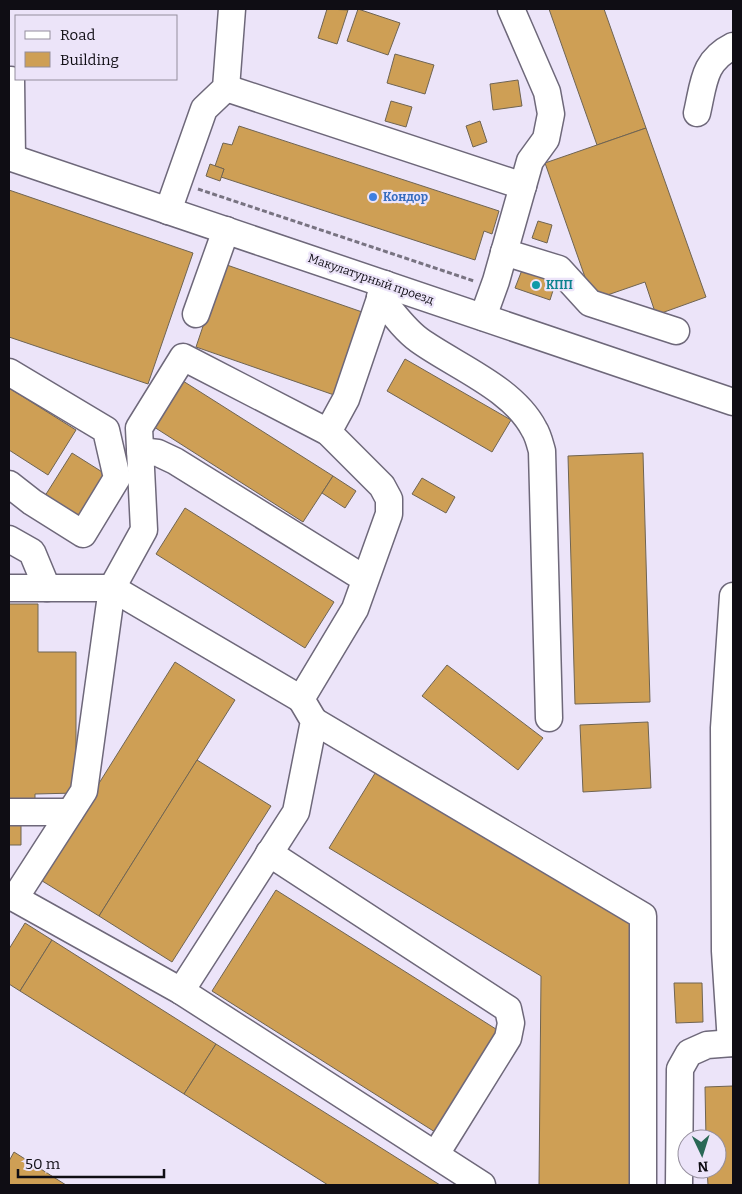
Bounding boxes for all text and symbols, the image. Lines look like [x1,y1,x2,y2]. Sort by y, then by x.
legend [15,15,178,80]
text: Road [60,26,95,44]
text: Building [60,51,119,69]
place label: Кондор [383,190,428,204]
marker: Кондор [367,191,379,203]
street label: Макулатурный проезд [306,251,436,307]
place label: КПП [546,278,573,292]
marker: КПП [530,279,542,291]
north arrow [677,1129,727,1179]
scale bar [18,1146,164,1178]
text: 50 m [25,1155,61,1173]
text: N [697,1158,709,1175]

